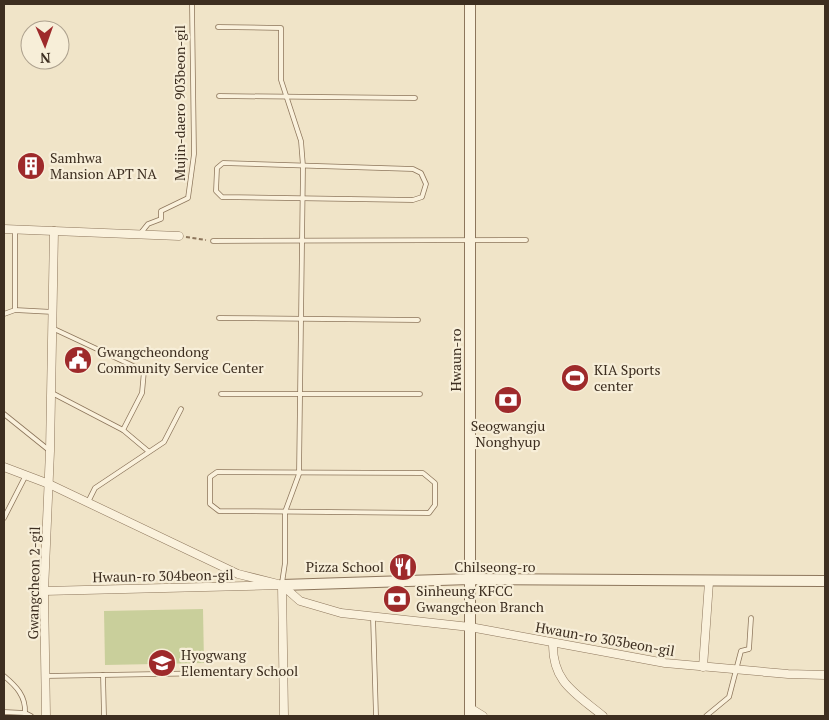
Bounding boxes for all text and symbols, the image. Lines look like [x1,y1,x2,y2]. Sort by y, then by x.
north arrow [20,20,70,70]
street label: Mujin-daero 903beon-gil [170,25,189,181]
text: N [39,49,51,68]
place label: Samhwa Mansion APT NA [50,148,157,183]
building icon: Samhwa Mansion APT NA [16,151,46,181]
street label: Hwaun-ro [446,328,465,391]
place label: Gwangcheondong Community Service Center [97,342,264,377]
public building icon: Gwangcheondong Community Service Center [63,345,93,375]
place label: KIA Sports center [594,360,660,395]
sports icon: KIA Sports center [560,363,590,393]
bank icon: Seogwangju Nonghyup [493,385,523,415]
place label: Seogwangju Nonghyup [471,416,545,451]
street label: Gwangcheon 2-gil [23,526,44,640]
restaurant icon: Pizza School [388,552,418,582]
place label: Pizza School [306,557,384,576]
street label: Chilseong-ro [454,557,536,576]
street label: Hwaun-ro 304beon-gil [92,565,234,586]
place label: Sinheung KFCC Gwangcheon Branch [416,581,544,616]
bank icon: Sinheung KFCC Gwangcheon Branch [382,584,412,614]
street label: Hwaun-ro 303beon-gil [534,617,676,660]
place label: Hyogwang Elementary School [181,645,298,680]
school or university icon: Hyogwang Elementary School [147,648,177,678]

